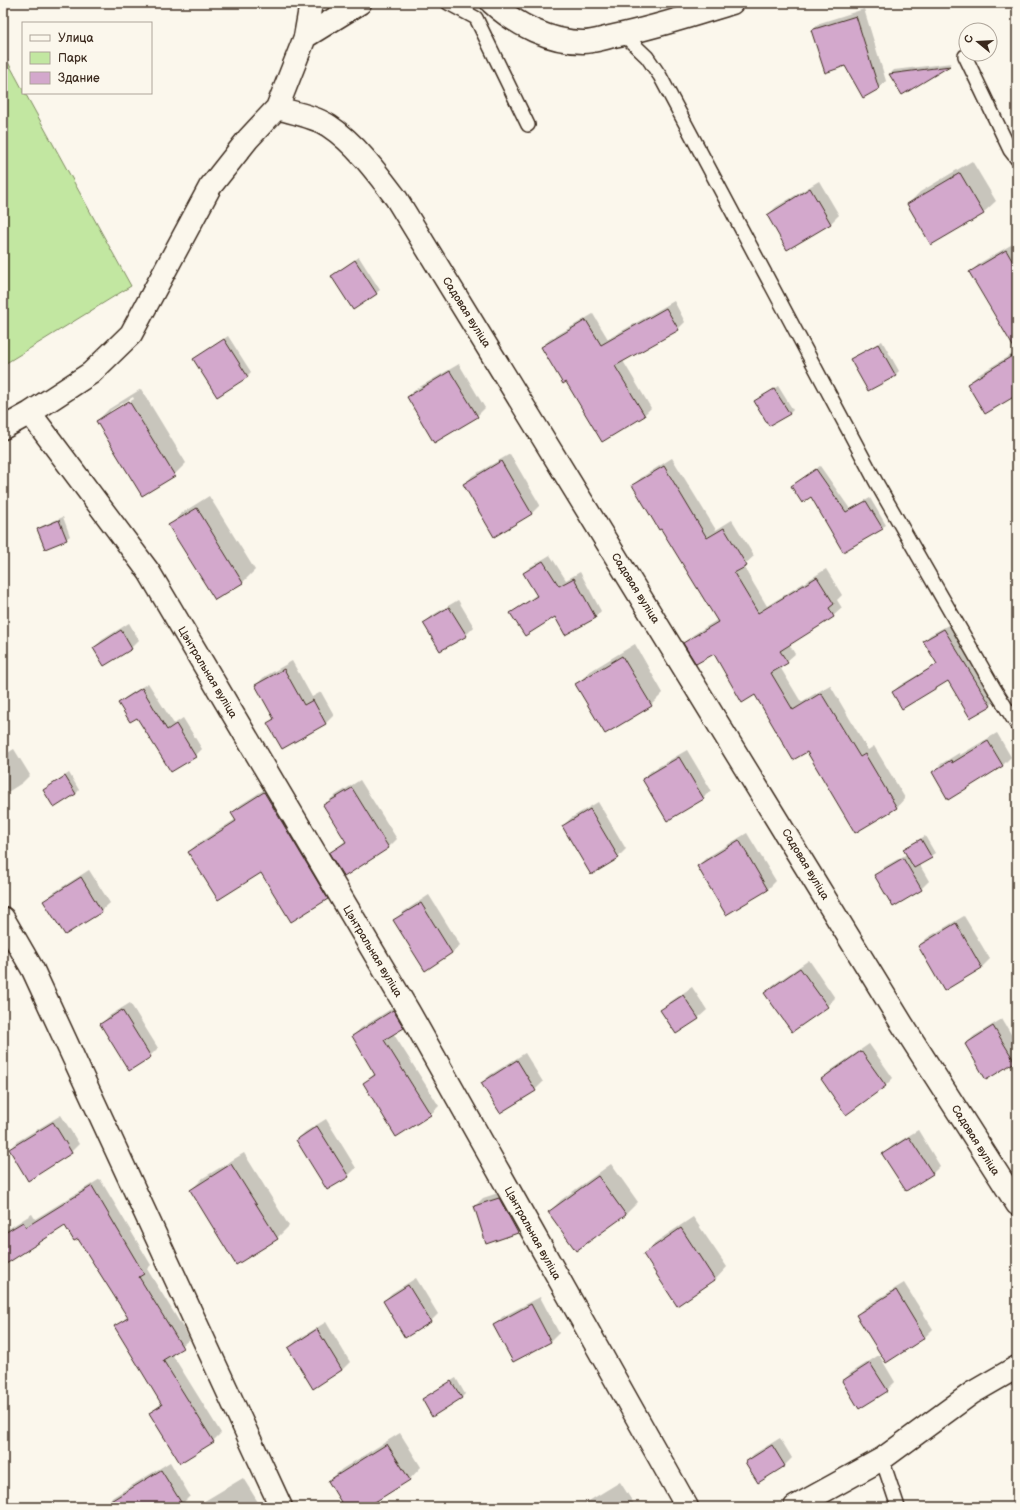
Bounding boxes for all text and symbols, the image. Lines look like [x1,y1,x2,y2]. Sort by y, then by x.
legend [22,22,152,94]
north arrow [958,22,998,62]
text: Улица [58,31,94,46]
text: С [962,33,976,45]
text: Парк [58,51,88,66]
text: Здание [58,71,100,86]
street label: Садовая вуліца [440,275,494,350]
street label: Садовая вуліца [609,551,663,626]
street label: Цэнтральная вуліца [175,624,240,721]
street label: Садовая вуліца [779,826,832,903]
street label: Цэнтральная вуліца [340,903,405,1000]
street label: Садовая вуліца [949,1103,1003,1178]
street label: Цэнтральная вуліца [502,1184,564,1282]

